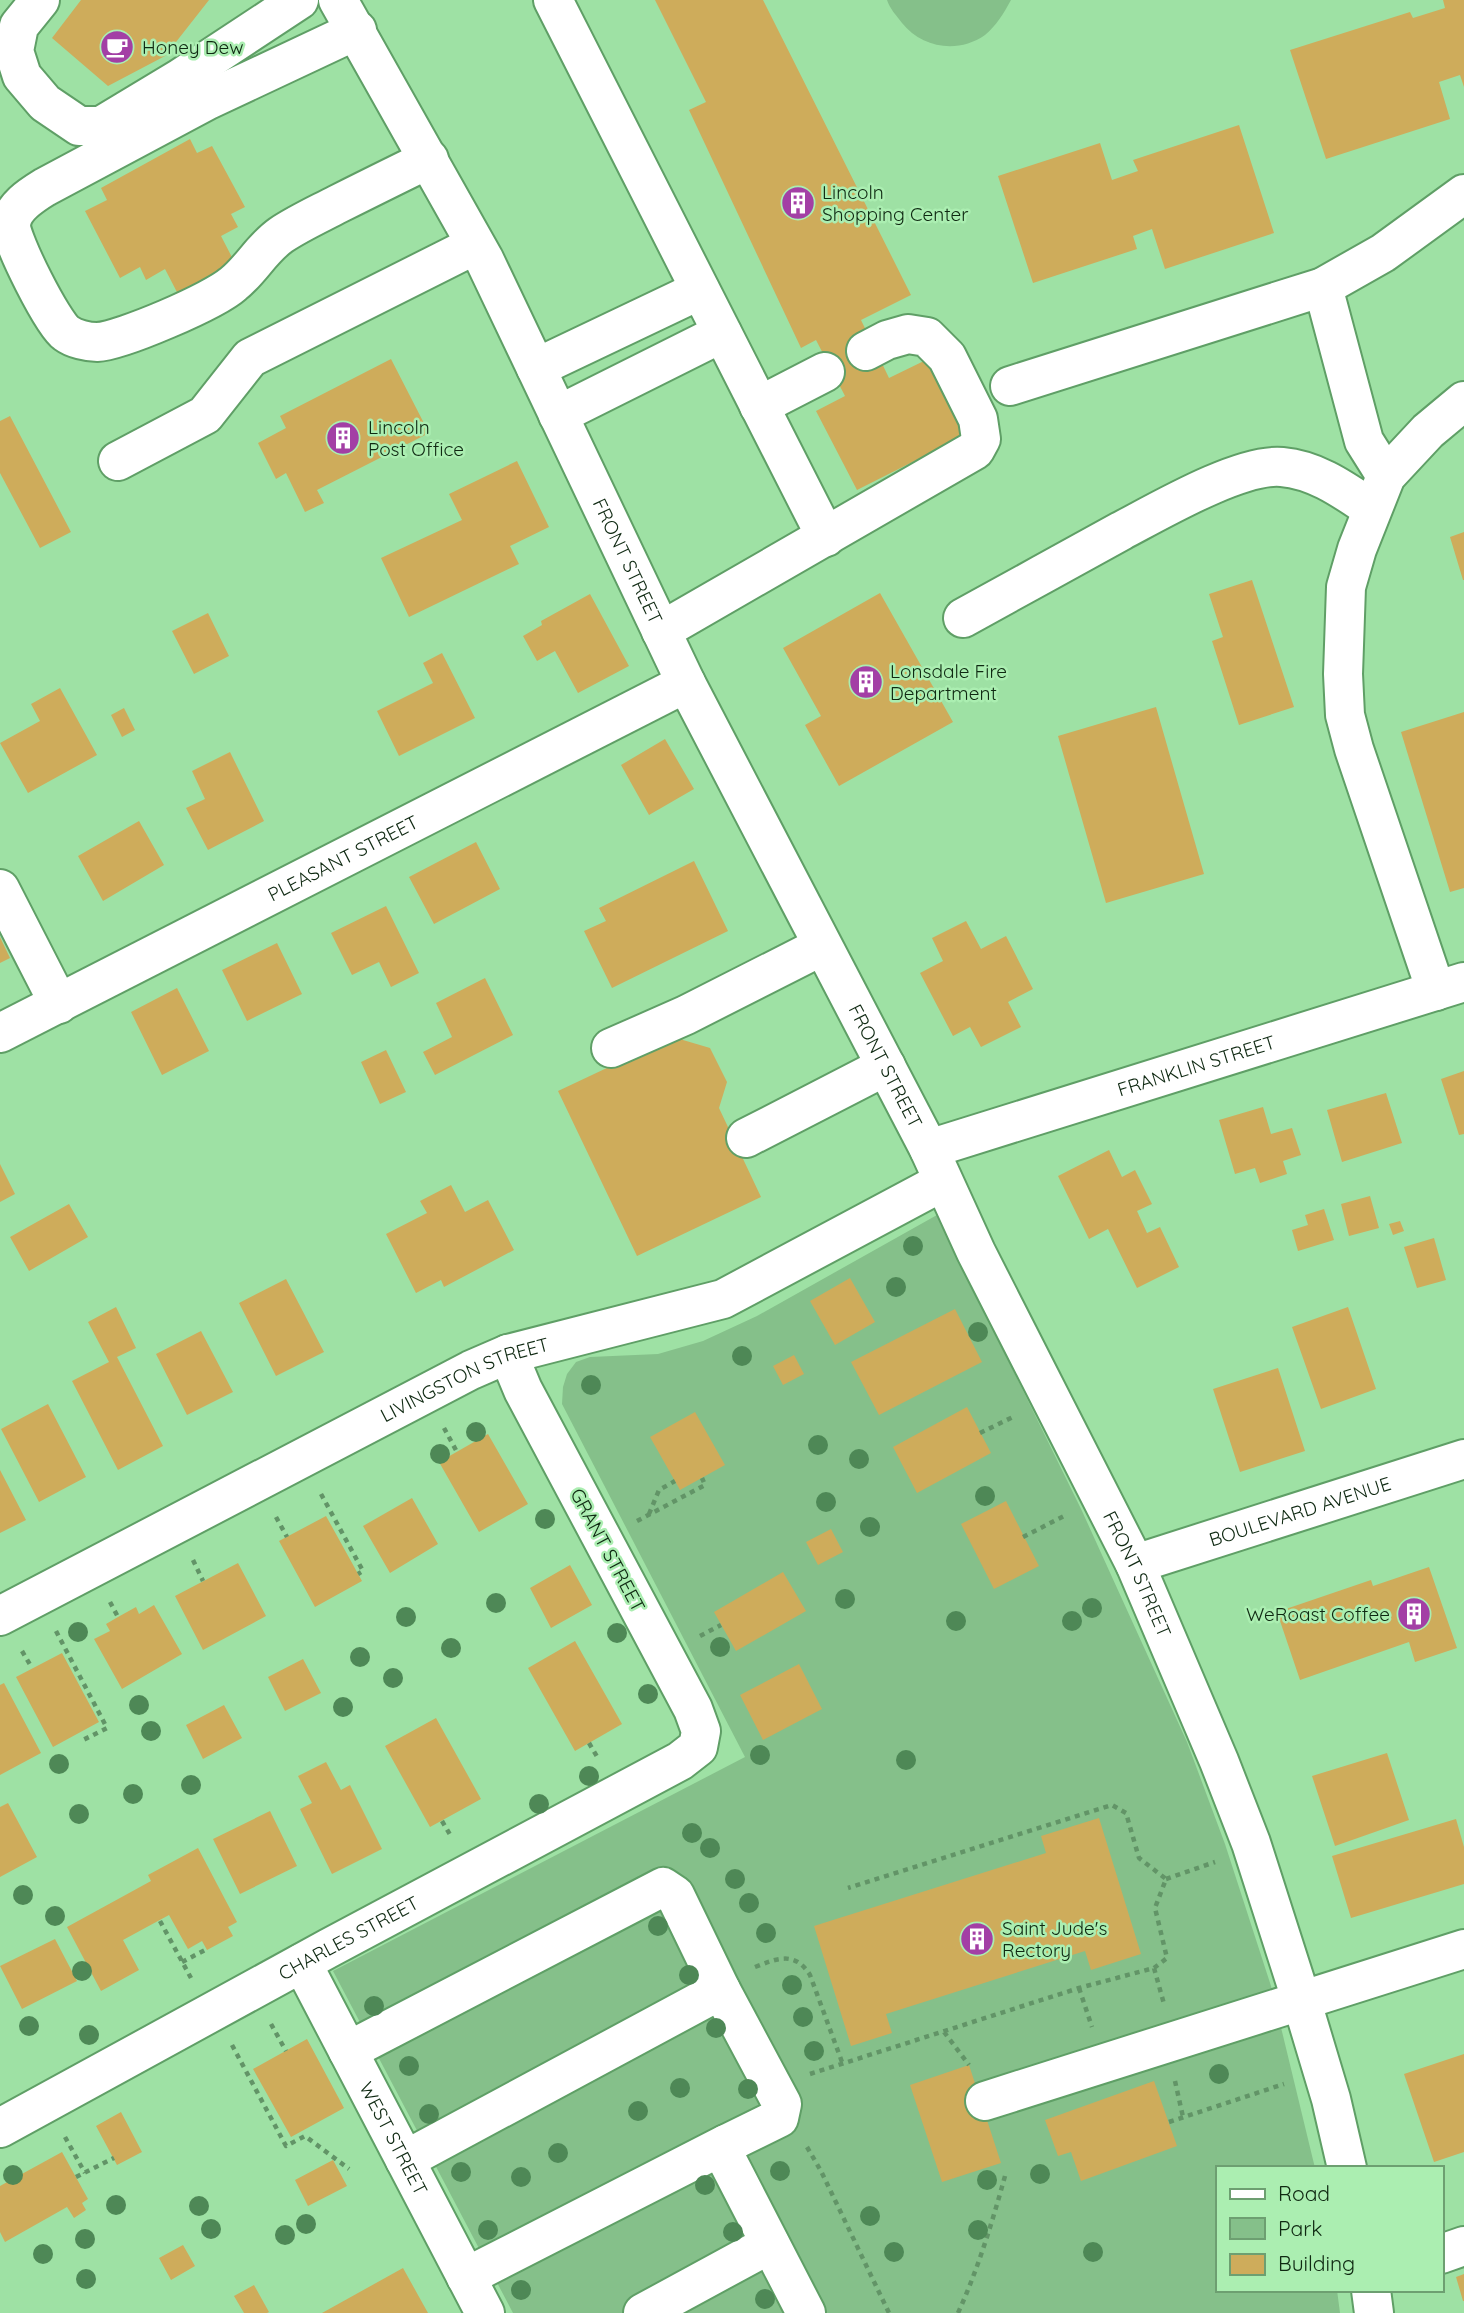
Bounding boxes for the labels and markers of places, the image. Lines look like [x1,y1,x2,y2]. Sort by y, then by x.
cafe icon: Honey Dew [98,28,136,66]
place label: Honey Dew [142,35,244,59]
place label: Lincoln Shopping Center [822,180,969,226]
building icon: Lincoln Shopping Center [779,184,817,222]
place label: Lincoln Post Office [368,415,464,461]
building icon: Lincoln Post Office [324,419,362,457]
place label: Lonsdale Fire Department [890,659,1007,705]
building icon: Lonsdale Fire Department [847,663,885,701]
building icon: WeRoast Coffee [1395,1595,1433,1633]
place label: WeRoast Coffee [1246,1602,1390,1626]
place label: Saint Jude's Rectory [1002,1916,1107,1962]
building icon: Saint Jude's Rectory [958,1920,996,1958]

